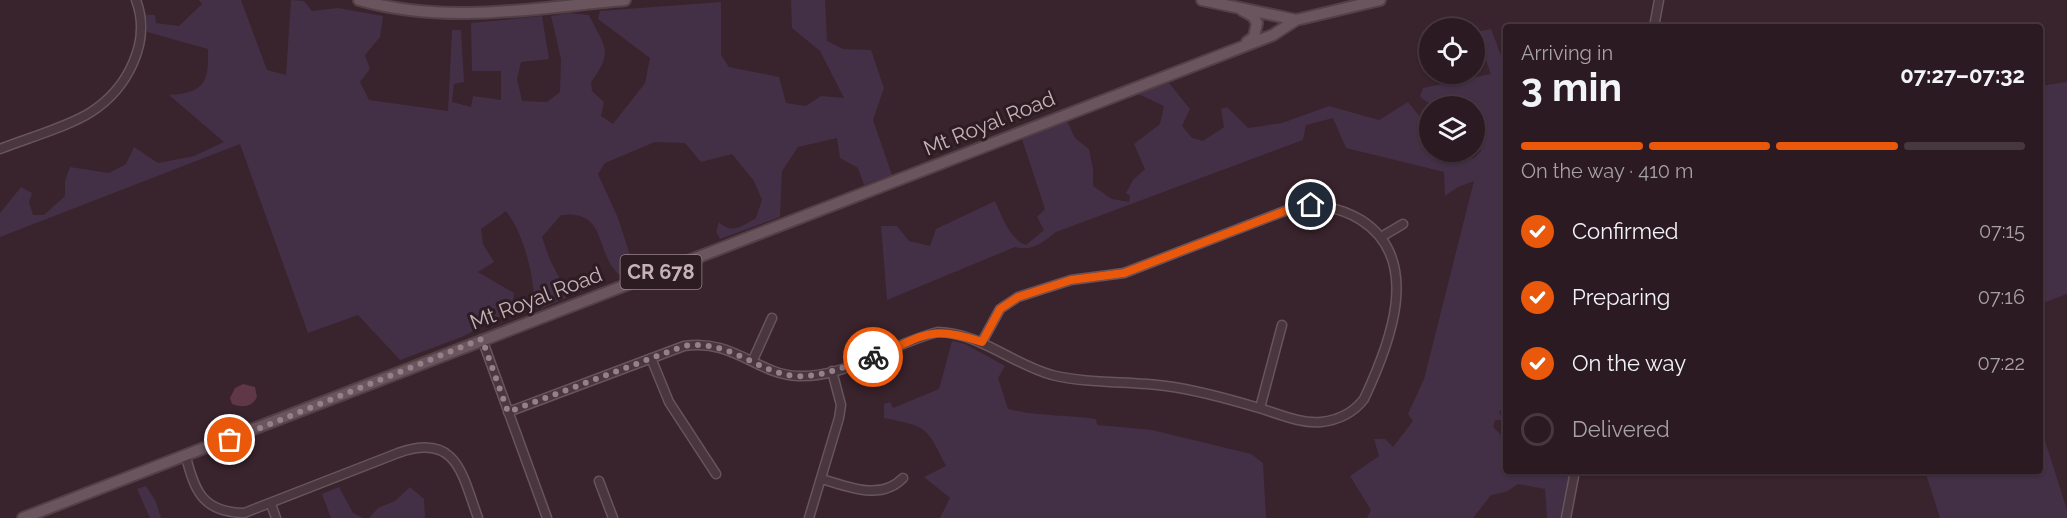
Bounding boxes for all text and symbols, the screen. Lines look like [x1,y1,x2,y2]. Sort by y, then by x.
map controls [1419,18,1485,162]
button: locate [1419,18,1485,84]
text: Arriving in [1521,41,1613,65]
text: 07:27–07:32 [1900,62,2025,88]
text: 3 min [1521,64,1622,110]
street label: Mt Royal Road [920,85,1058,161]
button: layers [1419,96,1485,162]
text: On the way · 410 m [1521,159,1693,183]
pin [1285,179,1336,230]
icon: home [1294,188,1327,221]
icon: check [1521,215,1554,248]
text: Confirmed [1572,218,1679,244]
text: 07:15 [1979,219,2025,243]
road number: CR 678 [620,255,702,289]
street label: Mt Royal Road [466,261,606,335]
icon: check [1521,281,1554,314]
text: Preparing [1572,284,1670,310]
text: 07:16 [1978,285,2025,309]
courier [843,327,903,387]
icon: bike [857,341,890,374]
icon: check [1521,347,1554,380]
text: On the way [1572,350,1686,376]
text: 07:22 [1978,351,2025,375]
pin [204,414,255,465]
text: Delivered [1572,416,1670,442]
icon: bag [213,423,246,456]

